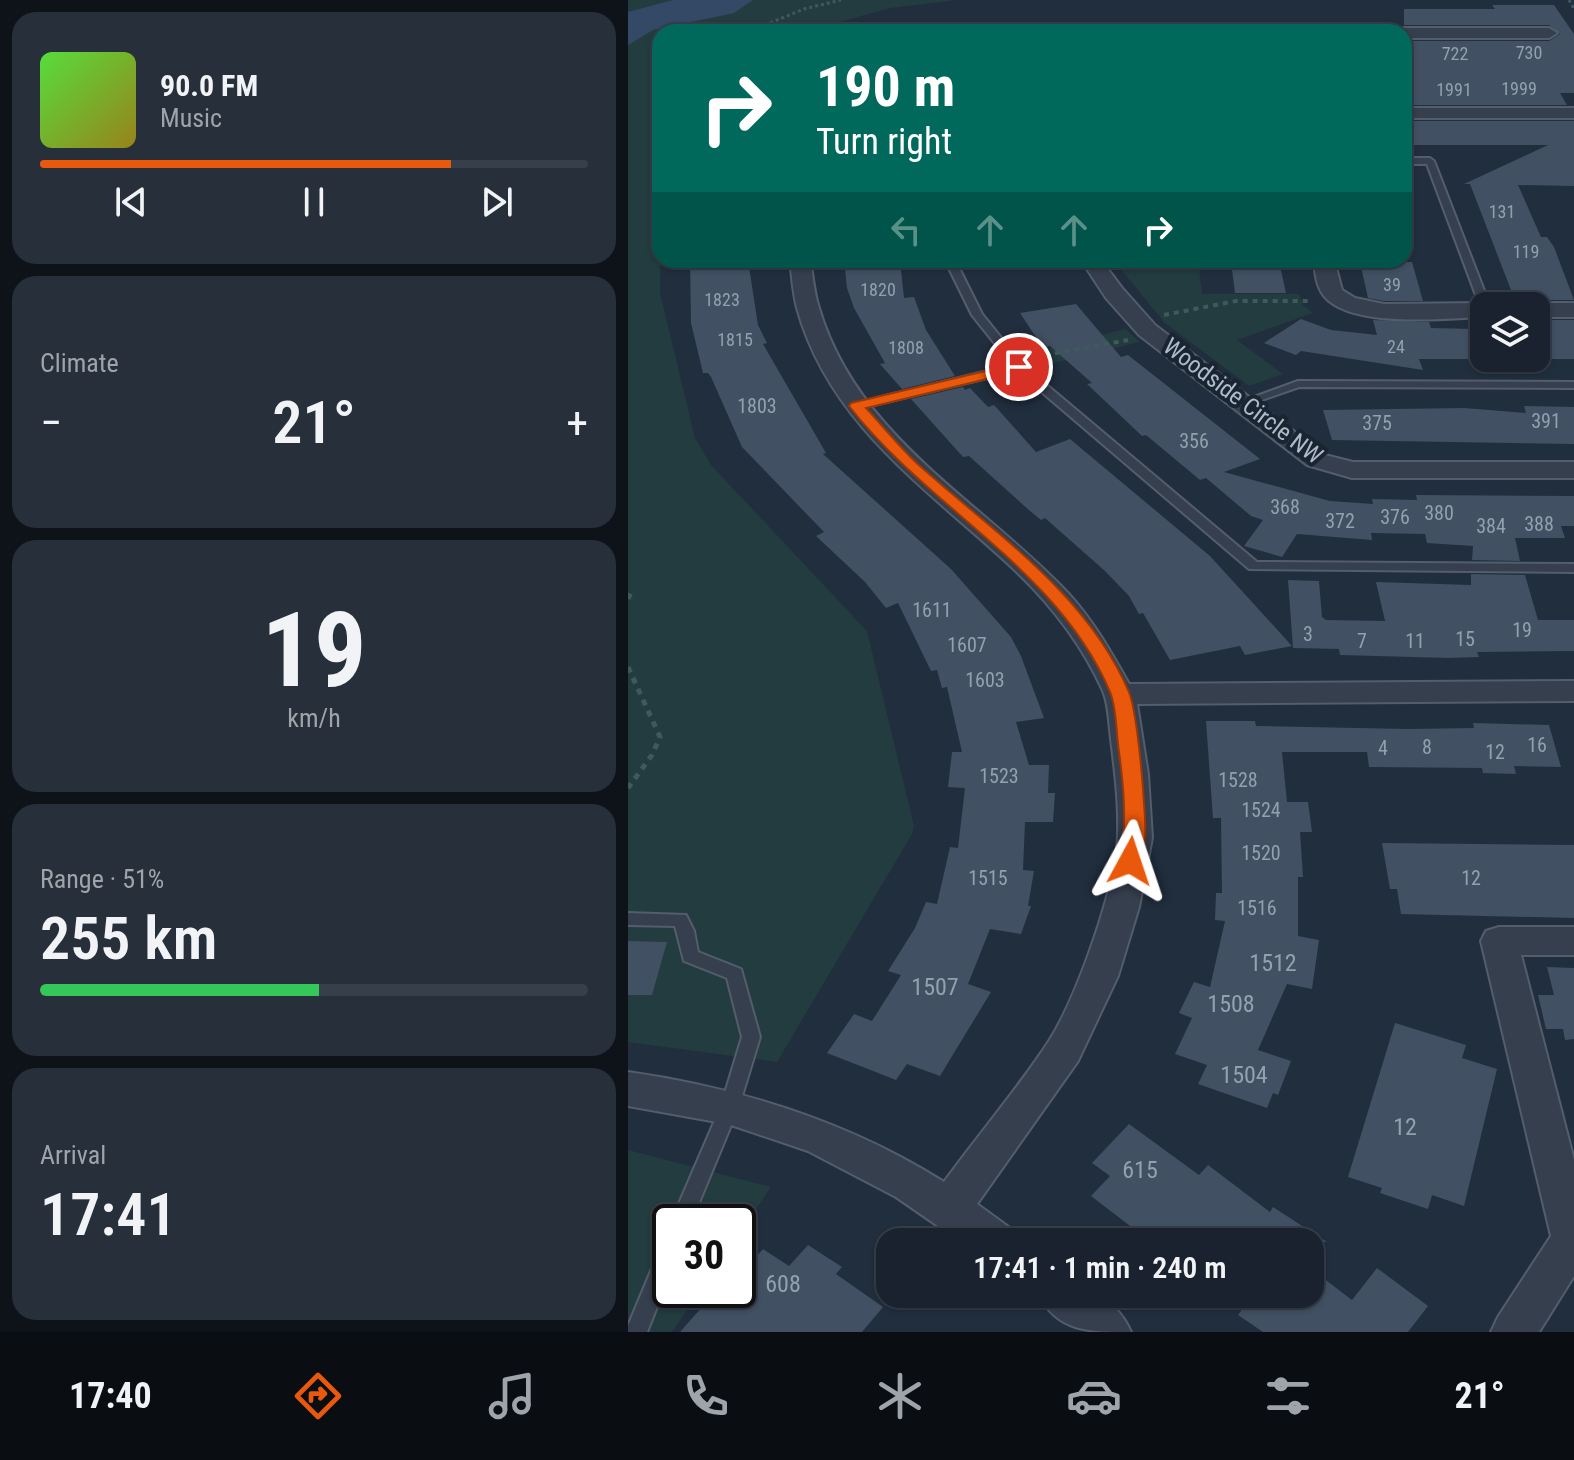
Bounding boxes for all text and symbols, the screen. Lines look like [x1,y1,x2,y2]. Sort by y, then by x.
house number: 730 [1516,42,1542,63]
house number: 722 [1442,43,1468,64]
text: 190 m [816,54,955,120]
icon: right [684,56,788,160]
text: 90.0 FM [160,68,258,103]
house number: 1999 [1501,78,1537,99]
house number: 1991 [1436,79,1472,100]
text: Music [160,103,222,133]
text: Turn right [816,121,952,163]
icon: previous [109,180,153,224]
icon: pause [292,180,336,224]
icon: next [475,180,519,224]
house number: 131 [1489,201,1515,222]
icon: left [884,208,928,252]
icon: ahead [968,208,1012,252]
icon: ahead [1052,208,1096,252]
icon: right [1136,208,1180,252]
house number: 119 [1513,241,1539,262]
house number: 39 [1383,274,1401,295]
house number: 1820 [860,279,896,300]
house number: 1823 [704,289,740,310]
map controls [1470,292,1550,372]
button: layers [1470,292,1550,372]
house number: 1815 [717,329,753,350]
street label: Woodside Circle NW [1158,332,1328,470]
pin [985,333,1053,401]
house number: 24 [1387,336,1405,357]
house number: 1808 [888,337,924,358]
icon: arrive [997,345,1041,389]
text: Climate [40,348,119,378]
text: 21° [272,387,356,458]
house number: 1803 [737,394,777,418]
text: − [40,397,62,449]
text: + [566,397,588,449]
house number: 391 [1531,409,1561,433]
house number: 375 [1362,411,1392,435]
house number: 356 [1179,429,1209,453]
house number: 368 [1270,495,1300,519]
house number: 380 [1424,501,1454,525]
house number: 376 [1380,505,1410,529]
house number: 372 [1325,509,1355,533]
house number: 388 [1524,512,1554,536]
house number: 384 [1476,514,1506,538]
text: 19 [261,590,367,711]
house number: 1611 [912,598,952,622]
house number: 19 [1512,618,1532,642]
house number: 3 [1303,622,1313,646]
house number: 15 [1455,627,1475,651]
house number: 7 [1357,629,1367,653]
house number: 11 [1405,629,1425,653]
house number: 1607 [947,633,987,657]
house number: 1603 [965,668,1005,692]
text: km/h [287,703,341,733]
house number: 16 [1527,733,1547,757]
house number: 8 [1422,735,1432,759]
house number: 4 [1378,736,1388,760]
house number: 12 [1485,740,1505,764]
house number: 1523 [979,764,1019,788]
house number: 1528 [1218,768,1258,792]
house number: 1524 [1241,798,1281,822]
position arrow [1088,819,1172,903]
house number: 1520 [1241,841,1281,865]
text: Range · 51% [40,864,164,894]
house number: 1515 [968,866,1008,890]
house number: 12 [1461,866,1481,890]
house number: 1516 [1237,896,1277,920]
text: 255 km [40,903,217,974]
house number: 1512 [1249,949,1297,977]
house number: 1507 [911,973,959,1001]
house number: 1508 [1207,990,1255,1018]
house number: 1504 [1220,1061,1268,1089]
house number: 12 [1393,1113,1417,1141]
text: Arrival [40,1140,106,1170]
house number: 615 [1122,1156,1158,1184]
text: 17:41 [40,1179,177,1250]
speed limit sign: 30 [652,1204,756,1308]
text: 17:41 · 1 min · 240 m [973,1250,1227,1285]
house number: 608 [765,1270,801,1298]
icon: directions [290,1368,346,1424]
icon: music [484,1368,540,1424]
icon: phone [678,1368,734,1424]
icon: climate [872,1368,928,1424]
icon: car [1066,1368,1122,1424]
icon: filters [1260,1368,1316,1424]
text: 17:40 [69,1375,152,1417]
text: 21° [1454,1375,1505,1417]

